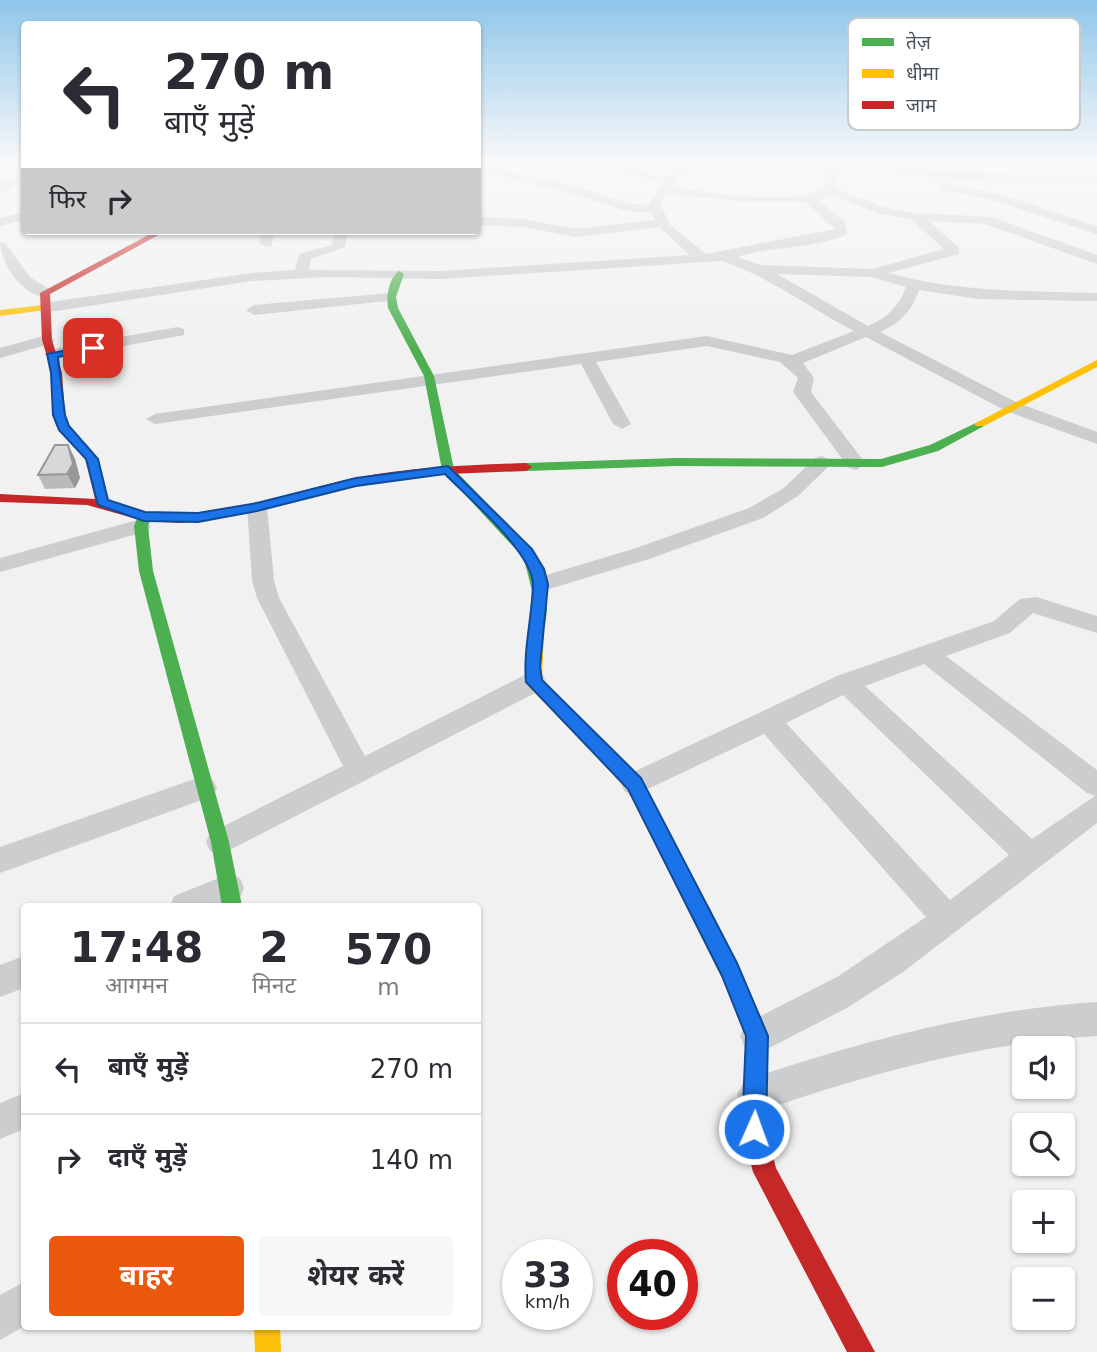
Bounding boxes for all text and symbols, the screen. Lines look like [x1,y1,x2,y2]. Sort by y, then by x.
legend [848,18,1080,130]
text: तेज़ [906,31,932,53]
text: 270 m [164,44,334,101]
icon: left [49,49,140,140]
text: धीमा [906,62,940,84]
text: जाम [906,94,937,116]
text: बाएँ मुड़ें [164,103,255,141]
icon: right [100,182,138,220]
text: फिर [49,184,86,214]
pin [63,318,123,378]
icon: arrive [74,329,112,367]
text: 17:48 [70,923,203,972]
text: 2 [259,923,289,972]
text: 570 [345,925,432,974]
text: आगमन [105,972,168,998]
text: मिनट [252,972,296,998]
text: m [377,974,400,1000]
map controls [1012,1036,1075,1330]
button: sound [1012,1036,1075,1099]
icon: left [49,1050,87,1088]
text: बाएँ मुड़ें [108,1051,188,1081]
text: 270 m [370,1054,453,1084]
position arrow [717,1092,791,1166]
button: search [1012,1113,1075,1176]
icon: right [49,1141,87,1179]
text: दाएँ मुड़ें [108,1142,187,1172]
text: 140 m [370,1145,453,1175]
button: + [1012,1190,1075,1253]
button: बाहर [49,1236,244,1316]
button: शेयर करें [258,1236,453,1316]
speed limit sign: 40 [607,1239,698,1330]
text: 33 [523,1255,572,1295]
button: − [1012,1267,1075,1330]
text: km/h [525,1291,570,1312]

